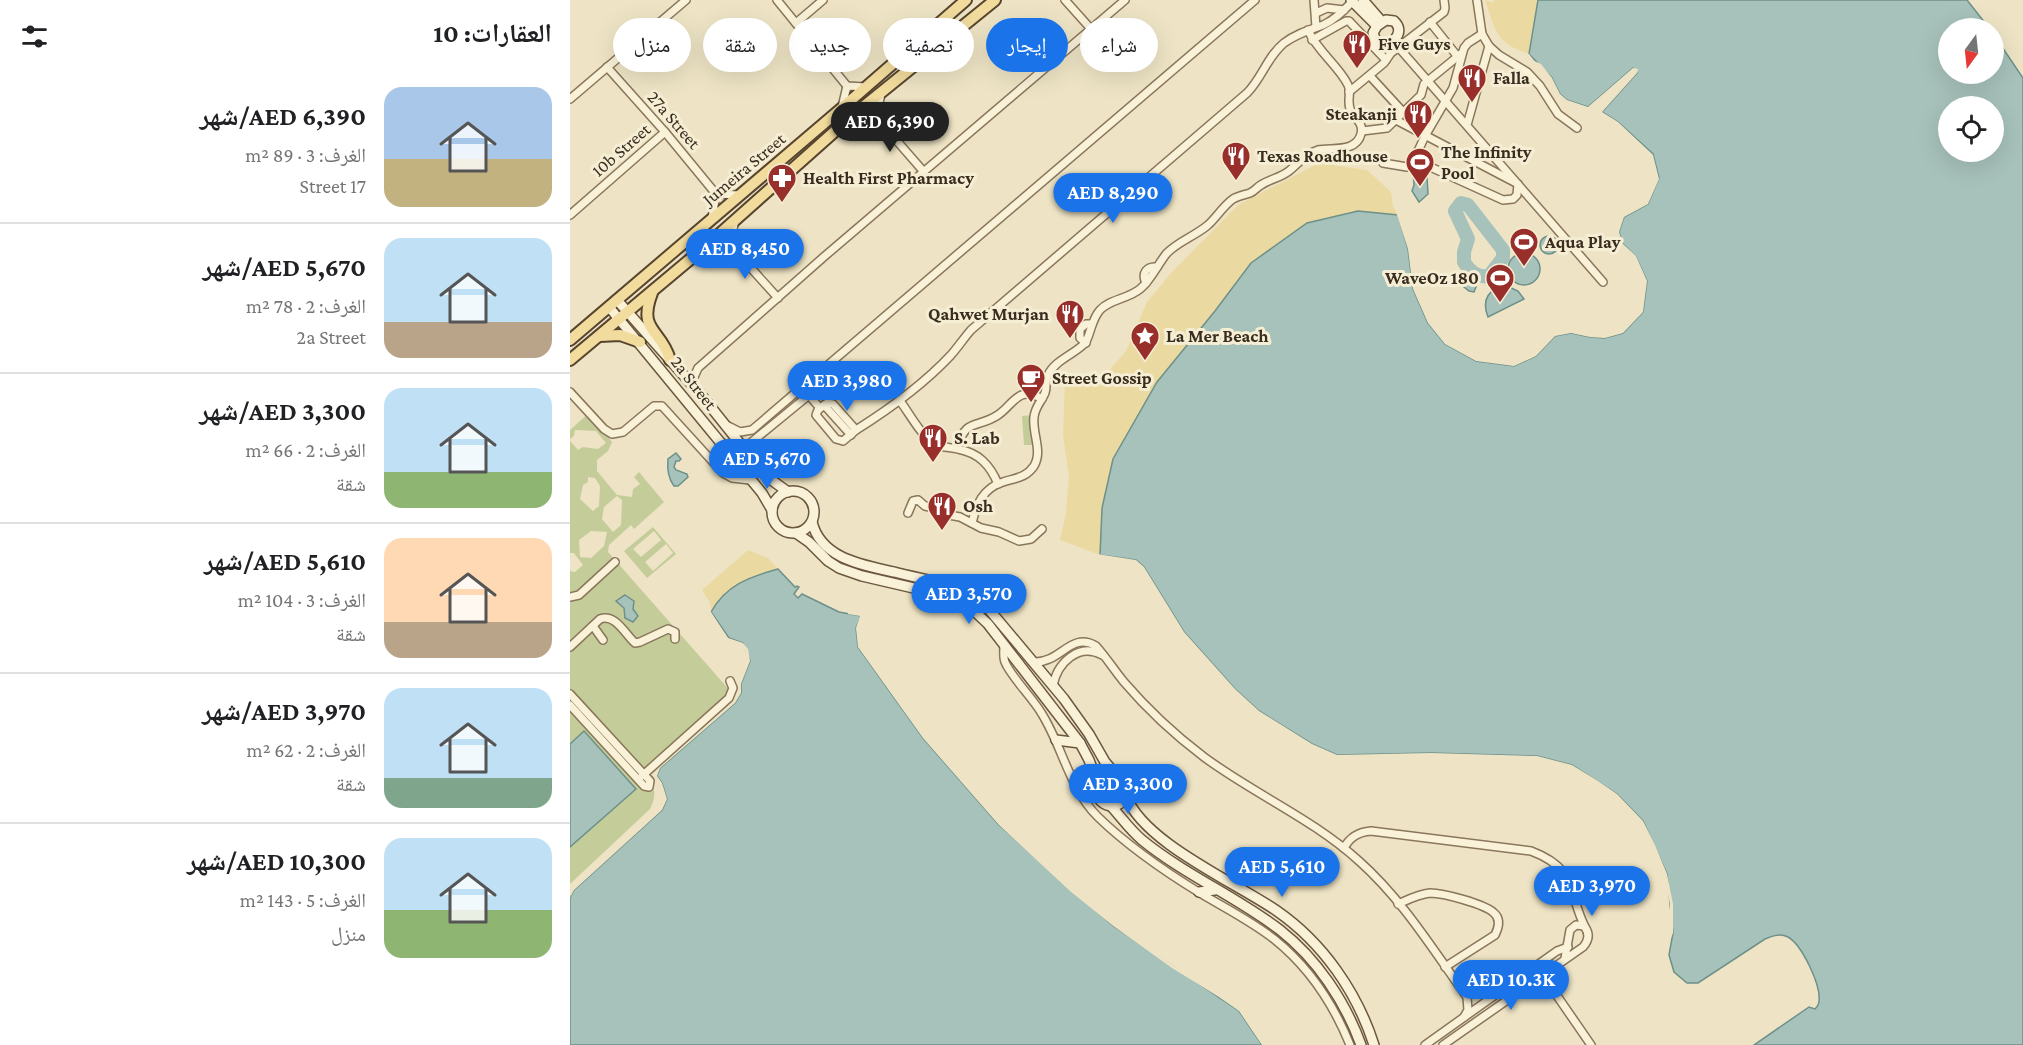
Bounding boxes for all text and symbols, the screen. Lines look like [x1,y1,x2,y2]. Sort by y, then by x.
chip: منزل [613,18,691,72]
chip: شقة [703,18,777,72]
chip: جديد [789,18,871,72]
chip: تصفية [883,18,974,72]
chip: إيجار [986,18,1068,72]
chip: شراء [1080,18,1158,72]
north arrow [1938,18,2004,84]
map controls [1938,18,2004,162]
text: العقارات: 10 [433,19,552,48]
icon: filters [18,20,51,53]
restaurant icon: Five Guys [1341,28,1373,70]
place label: Five Guys [1378,34,1451,54]
restaurant icon: Falla [1456,62,1488,104]
place label: Falla [1493,68,1530,88]
street label: 27a Street [644,87,705,154]
button: locate [1938,96,2004,162]
restaurant icon: Steakanji [1402,98,1434,140]
text: AED 6,390/شهر [200,102,366,131]
pin: AED 6,390 [821,102,959,153]
place label: Steakanji [1326,104,1398,125]
text: AED 6,390 [845,110,935,132]
icon: home [432,111,504,183]
street label: 10b Street [588,119,655,181]
street label: Jumeira Street [697,128,790,211]
restaurant icon: Texas Roadhouse [1220,140,1252,182]
place label: The Infinity Pool [1441,142,1532,183]
text: الغرف: 3 · 89 m² [245,144,366,166]
place label: Texas Roadhouse [1257,146,1388,166]
sports icon: The Infinity Pool [1404,146,1436,188]
pharmacy icon: Health First Pharmacy [766,162,798,204]
place label: Health First Pharmacy [803,168,974,188]
pin: AED 8,290 [1044,173,1182,224]
text: 17 Street [300,175,366,197]
text: AED 8,290 [1067,181,1159,203]
sports icon: Aqua Play [1508,226,1540,268]
pin: AED 8,450 [676,229,814,280]
place label: Aqua Play [1544,232,1621,252]
text: AED 8,450 [700,237,790,259]
text: AED 5,670/شهر [203,253,366,282]
icon: home [432,262,504,334]
sports icon: WaveOz 180 [1484,262,1516,304]
place label: WaveOz 180 [1384,268,1479,288]
text: الغرف: 2 · 78 m² [246,295,366,317]
restaurant icon: Qahwet Murjan [1054,298,1086,340]
place label: Qahwet Murjan [928,304,1050,325]
place icon: La Mer Beach [1129,320,1161,362]
text: 2a Street [297,326,366,348]
place label: La Mer Beach [1166,326,1269,346]
street label: 2a Street [667,352,722,415]
pin: AED 3,980 [778,361,916,412]
cafe icon: Street Gossip [1015,362,1047,404]
place label: Street Gossip [1052,368,1152,388]
text: AED 3,980 [802,369,892,391]
text: AED 3,300/شهر [199,397,366,426]
icon: home [432,412,504,484]
restaurant icon: S. Lab [917,422,949,464]
place label: S. Lab [954,428,1000,448]
text: الغرف: 2 · 66 m² [246,439,366,461]
pin: AED 5,670 [698,439,836,490]
text: AED 5,670 [723,447,811,469]
text: شقة [336,473,366,495]
restaurant icon: Osh [926,490,958,532]
place label: Osh [963,496,994,516]
text: AED 5,610/شهر [204,547,366,576]
icon: home [432,562,504,634]
pin: AED 3,570 [900,574,1038,625]
text: AED 3,570 [926,582,1013,604]
text: الغرف: 3 · 104 m² [238,589,366,611]
text: شقة [336,623,366,645]
text: AED 3,970/شهر [202,697,366,726]
icon: home [432,712,504,784]
text: الغرف: 2 · 62 m² [247,739,366,761]
pin: AED 3,300 [1059,764,1197,815]
text: AED 3,300 [1083,772,1173,794]
text: شقة [336,773,366,795]
text: AED 10,300/شهر [187,847,366,876]
pin: AED 5,610 [1213,847,1351,898]
text: AED 5,610 [1239,855,1325,877]
icon: home [432,862,504,934]
pin: AED 3,970 [1523,866,1661,917]
text: AED 3,970 [1548,874,1636,896]
text: الغرف: 5 · 143 m² [240,889,366,911]
text: منزل [331,923,366,945]
pin: AED 10.3K [1442,960,1580,1011]
text: AED 10.3K [1467,968,1555,990]

